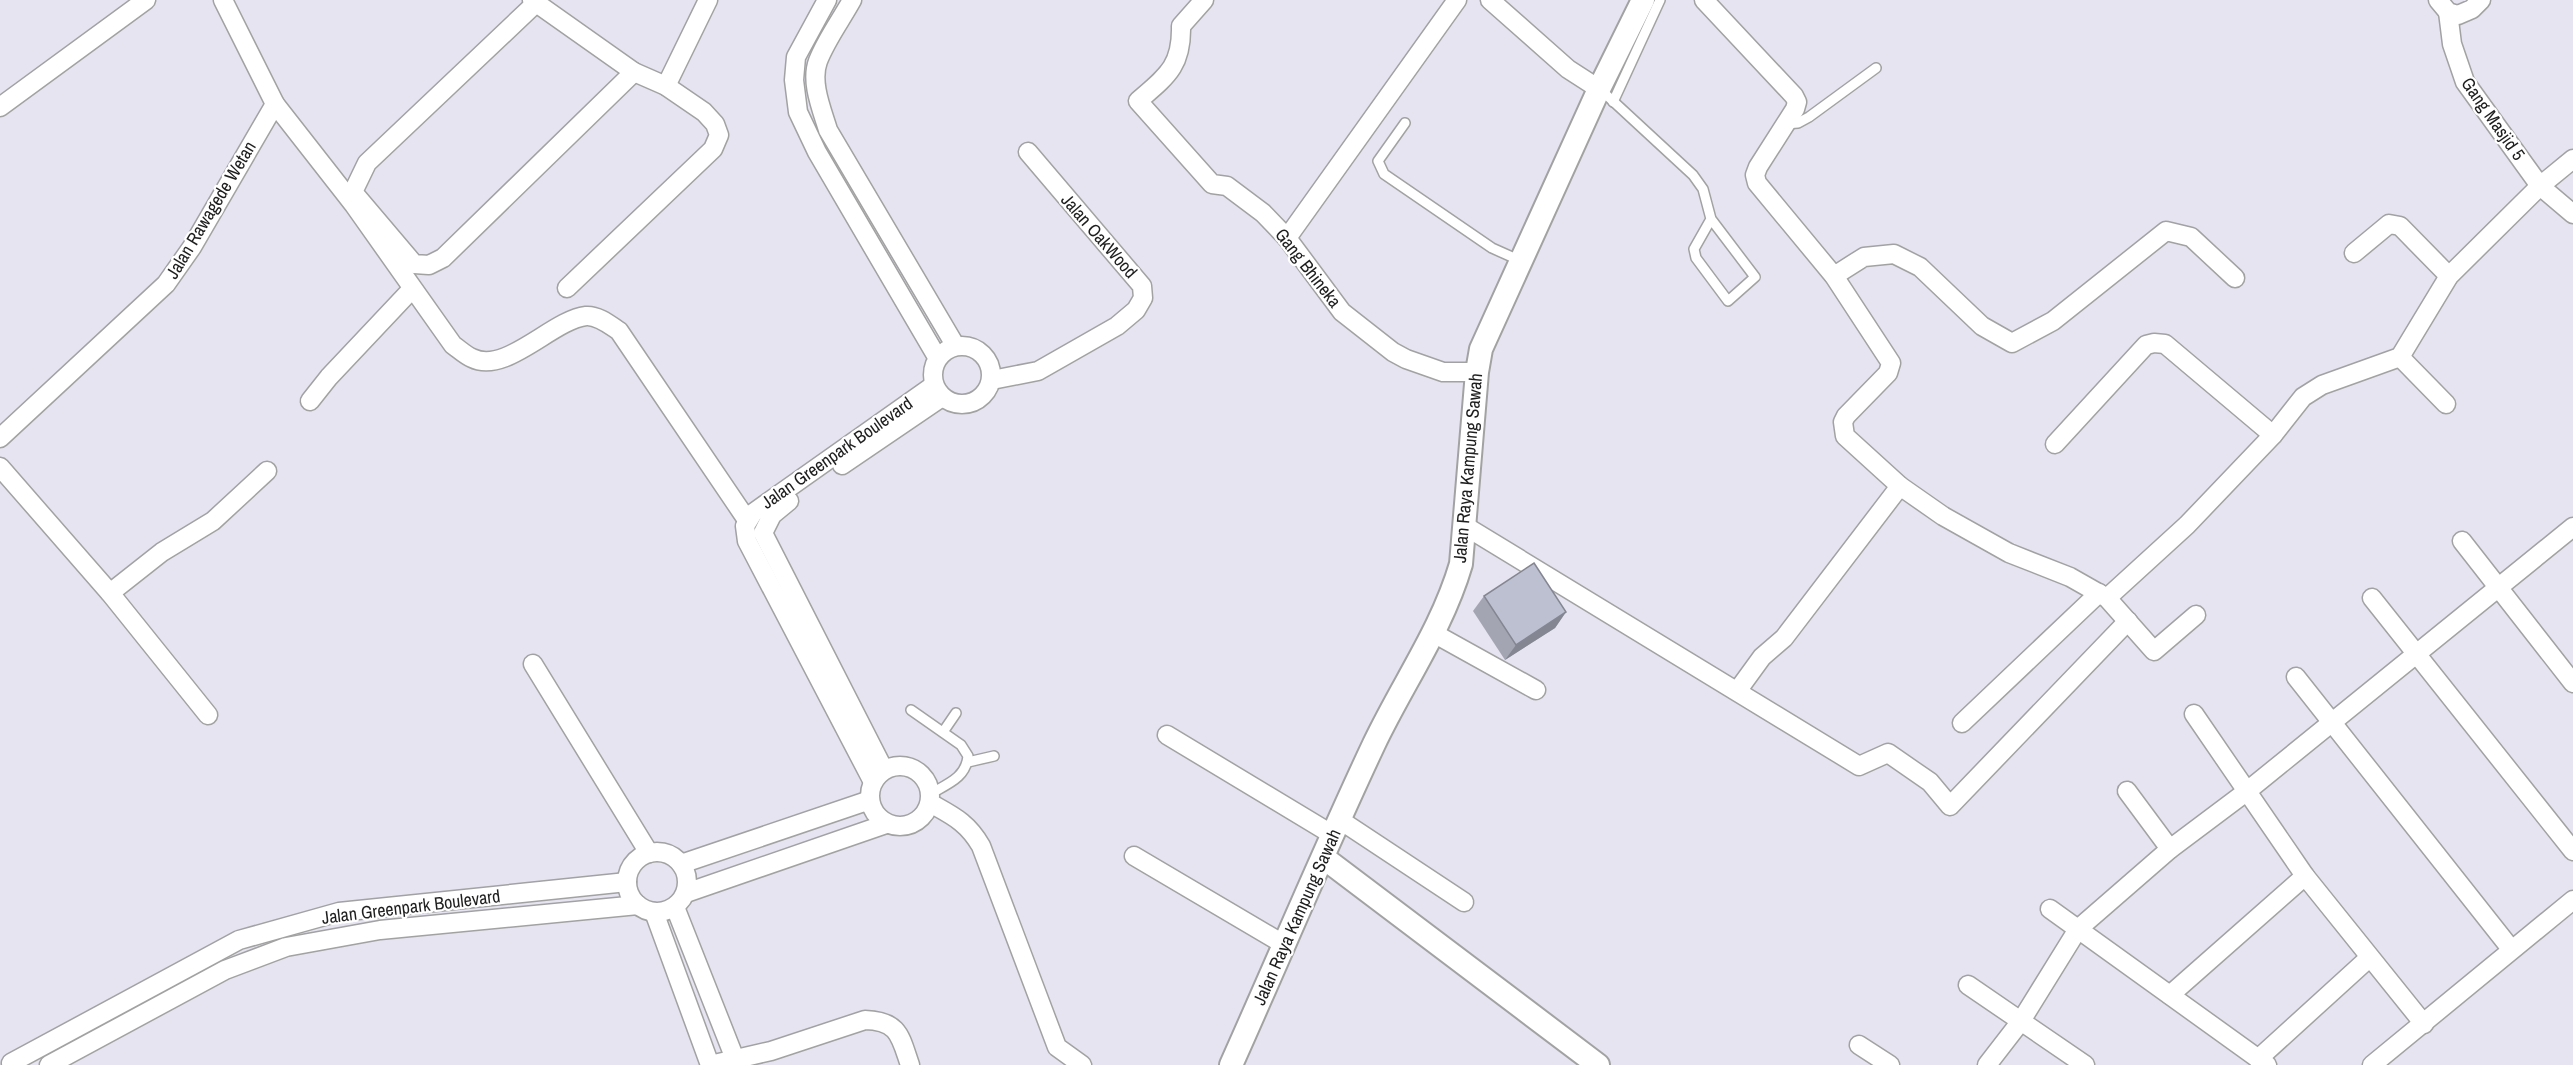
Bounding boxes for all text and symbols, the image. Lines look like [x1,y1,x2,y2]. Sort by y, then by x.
street label: Gang Masjid 5 [2456,72,2531,165]
street label: Jalan Rawagede Wetan [160,136,262,283]
street label: Jalan OakWood [1056,188,1143,283]
street label: Gang Bhineka [1269,223,1347,313]
street label: Jalan Raya Kampung Sawah [1447,372,1488,564]
street label: Jalan Greenpark Boulevard [756,391,917,514]
street label: Jalan Raya Kampung Sawah [1246,825,1347,1009]
street label: Jalan Greenpark Boulevard [320,883,502,930]

